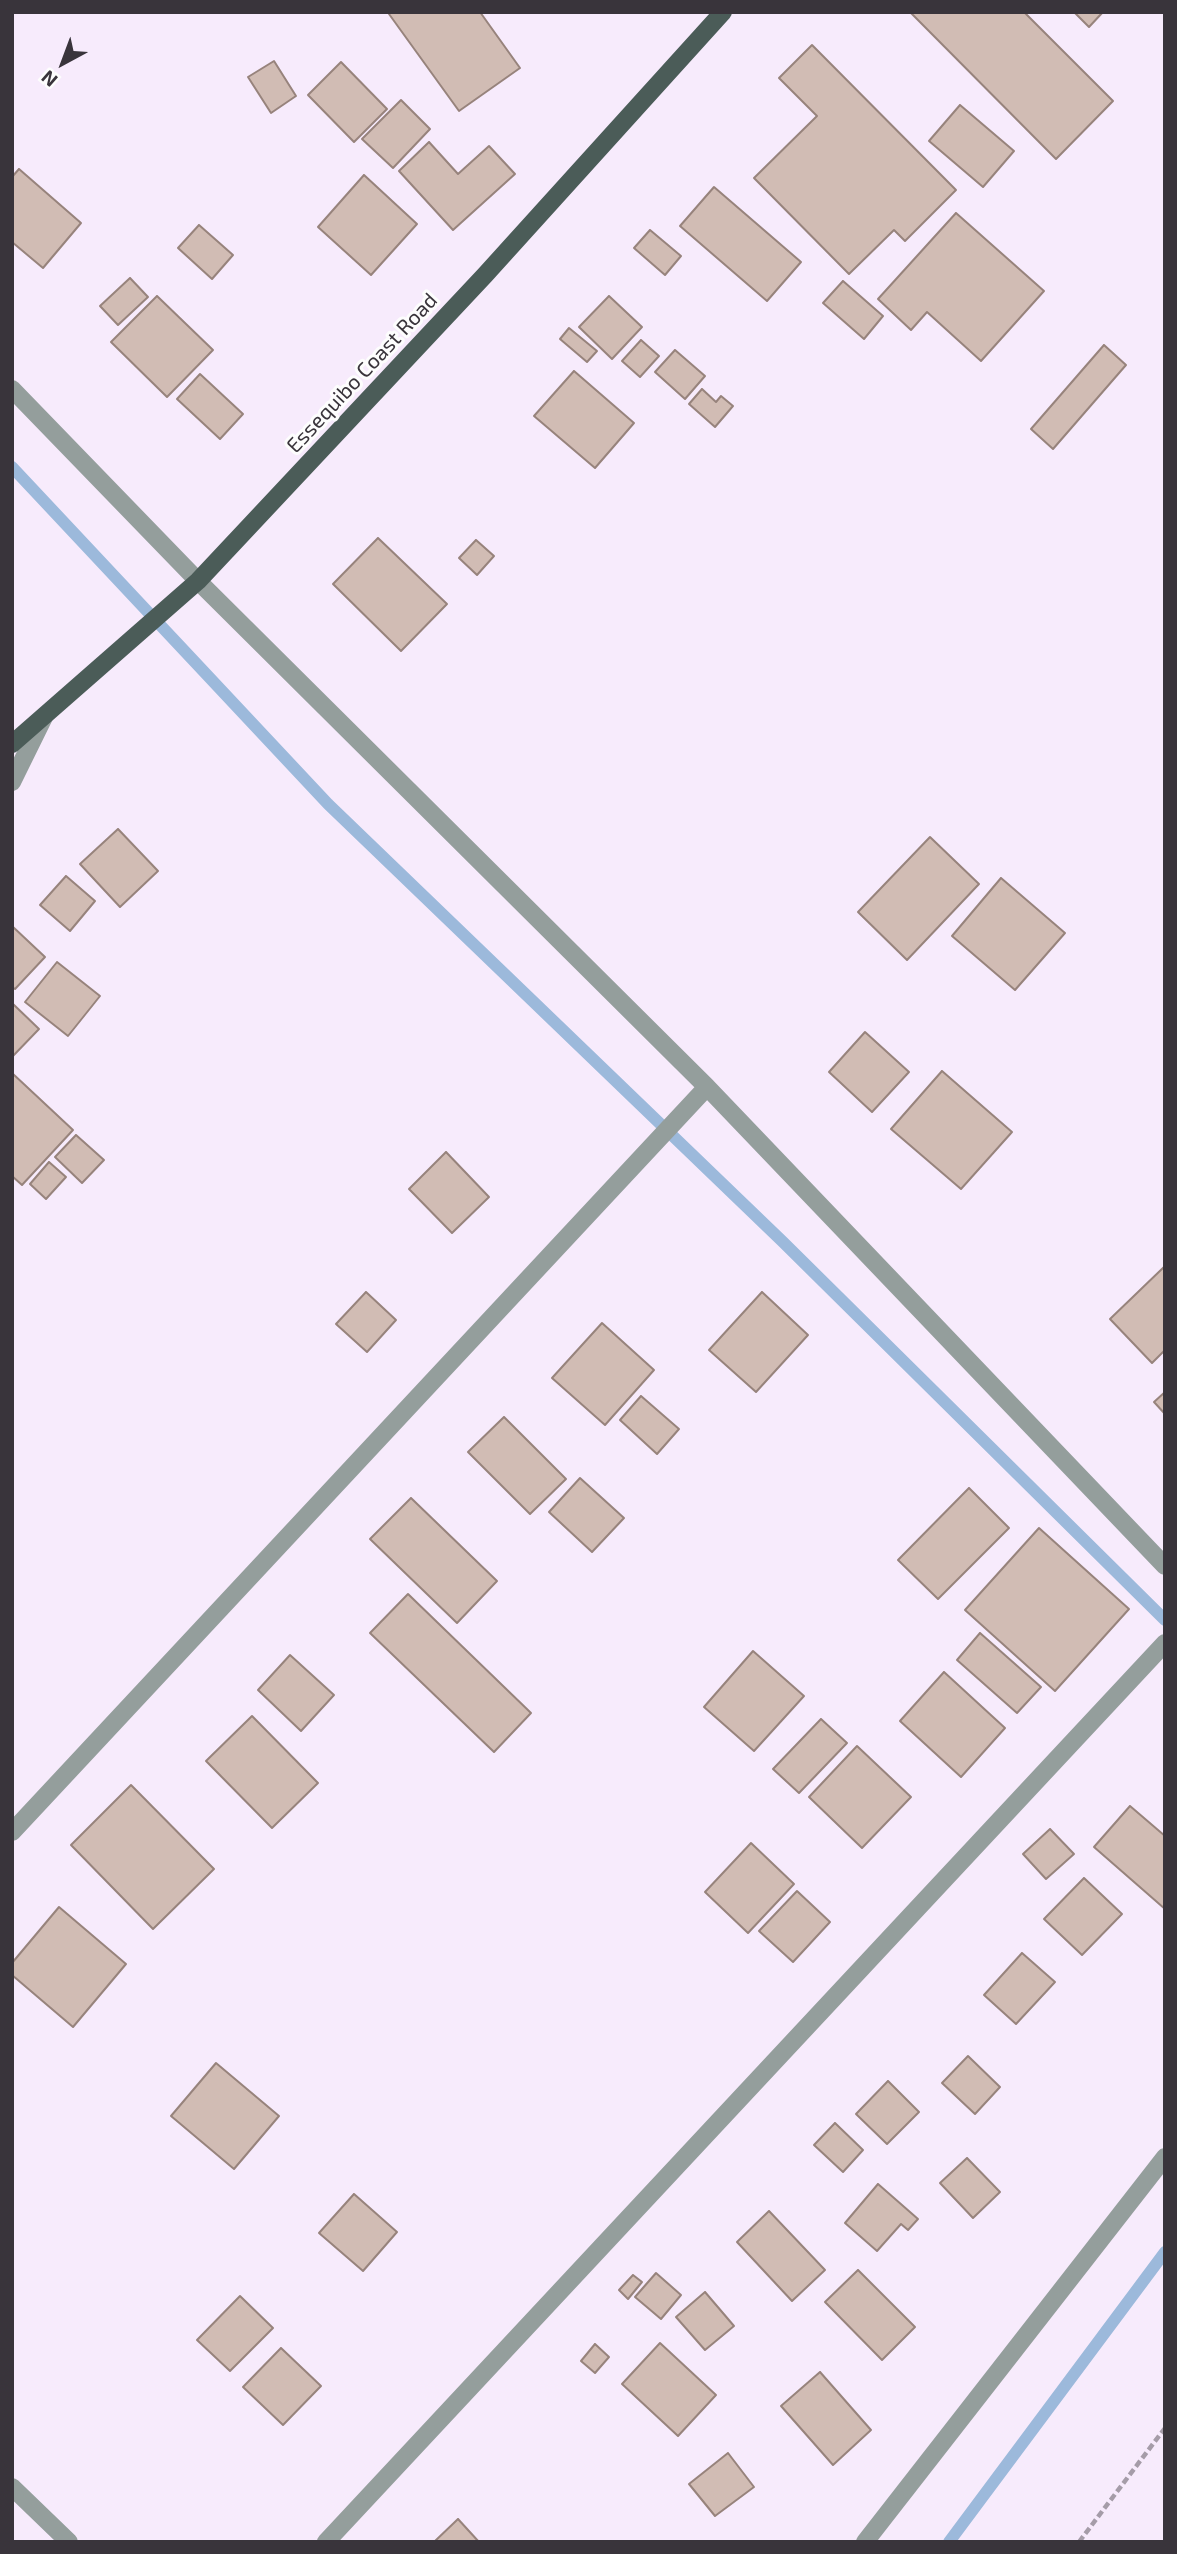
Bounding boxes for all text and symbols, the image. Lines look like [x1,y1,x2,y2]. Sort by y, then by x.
north arrow [28,28,98,98]
text: N [36,66,62,92]
street label: Essequibo Coast Road [281,288,443,458]

